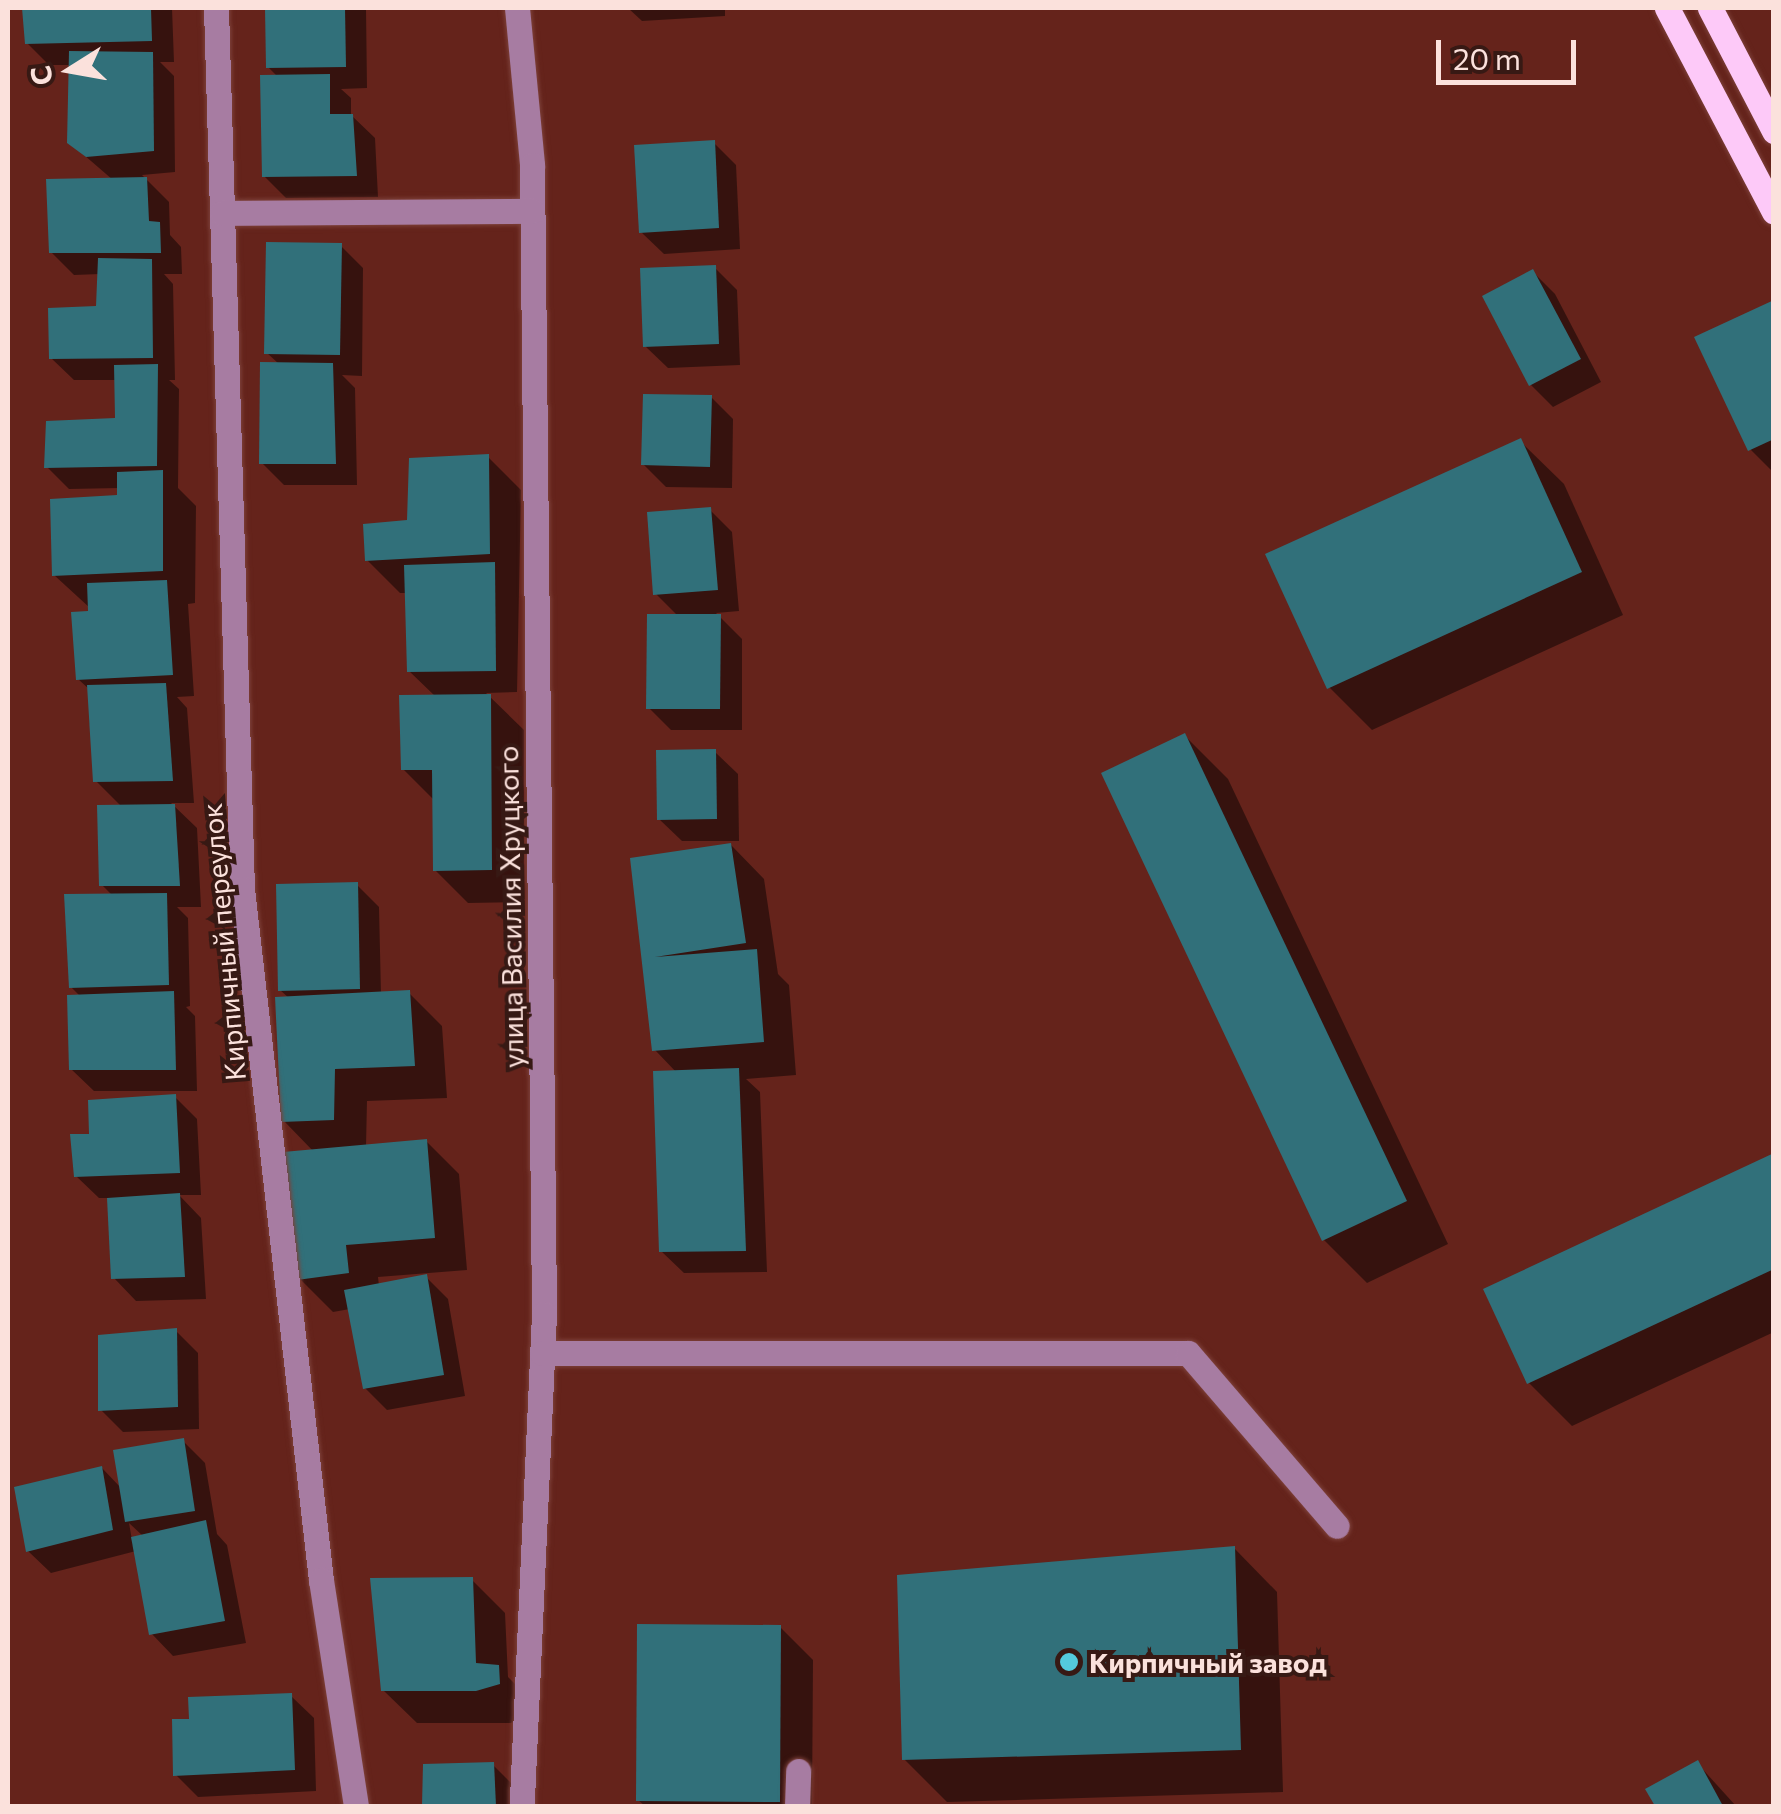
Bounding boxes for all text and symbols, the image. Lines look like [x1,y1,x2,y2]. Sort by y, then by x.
north arrow [20,20,120,120]
scale bar [1441,20,1581,82]
text: 20 m [1453,39,1521,76]
text: С [22,63,59,88]
street label: улица Василия Хруцкого [490,746,530,1068]
street label: Кирпичный переулок [194,802,252,1082]
place label: Кирпичный завод [1089,1645,1327,1679]
marker: Кирпичный завод [1058,1651,1080,1673]

